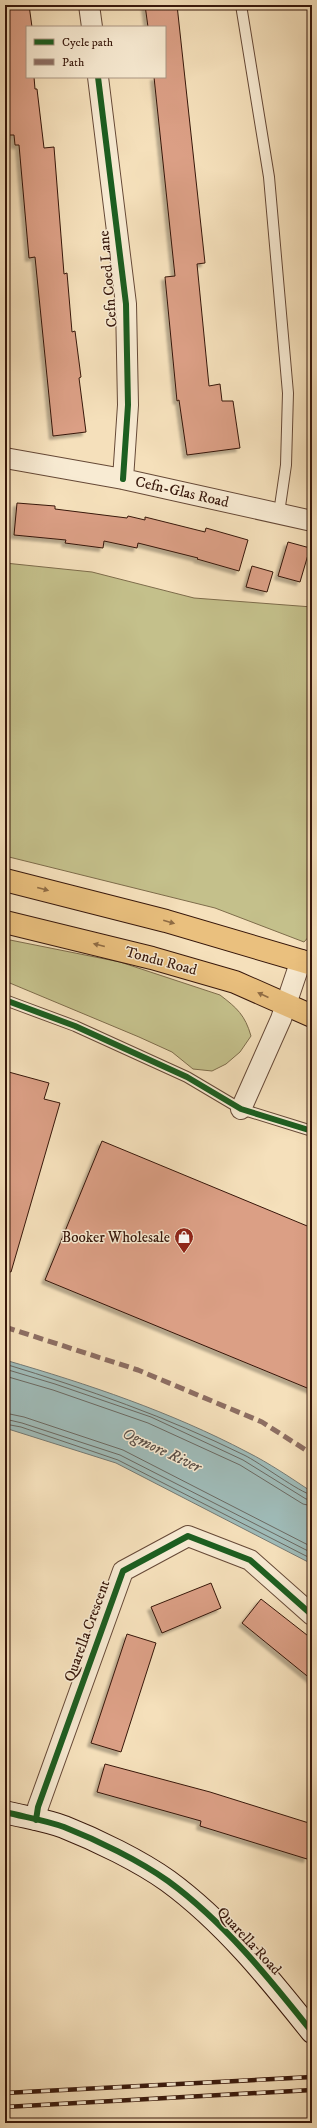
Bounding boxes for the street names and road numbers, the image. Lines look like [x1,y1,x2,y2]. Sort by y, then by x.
street label: Cefn Coed Lane [94,230,122,328]
street label: Cefn-Glas Road [133,472,231,512]
street label: Tondu Road [123,942,200,980]
street label: Quarella Crescent [60,1577,114,1685]
street label: Quarella Road [213,1903,286,1979]

